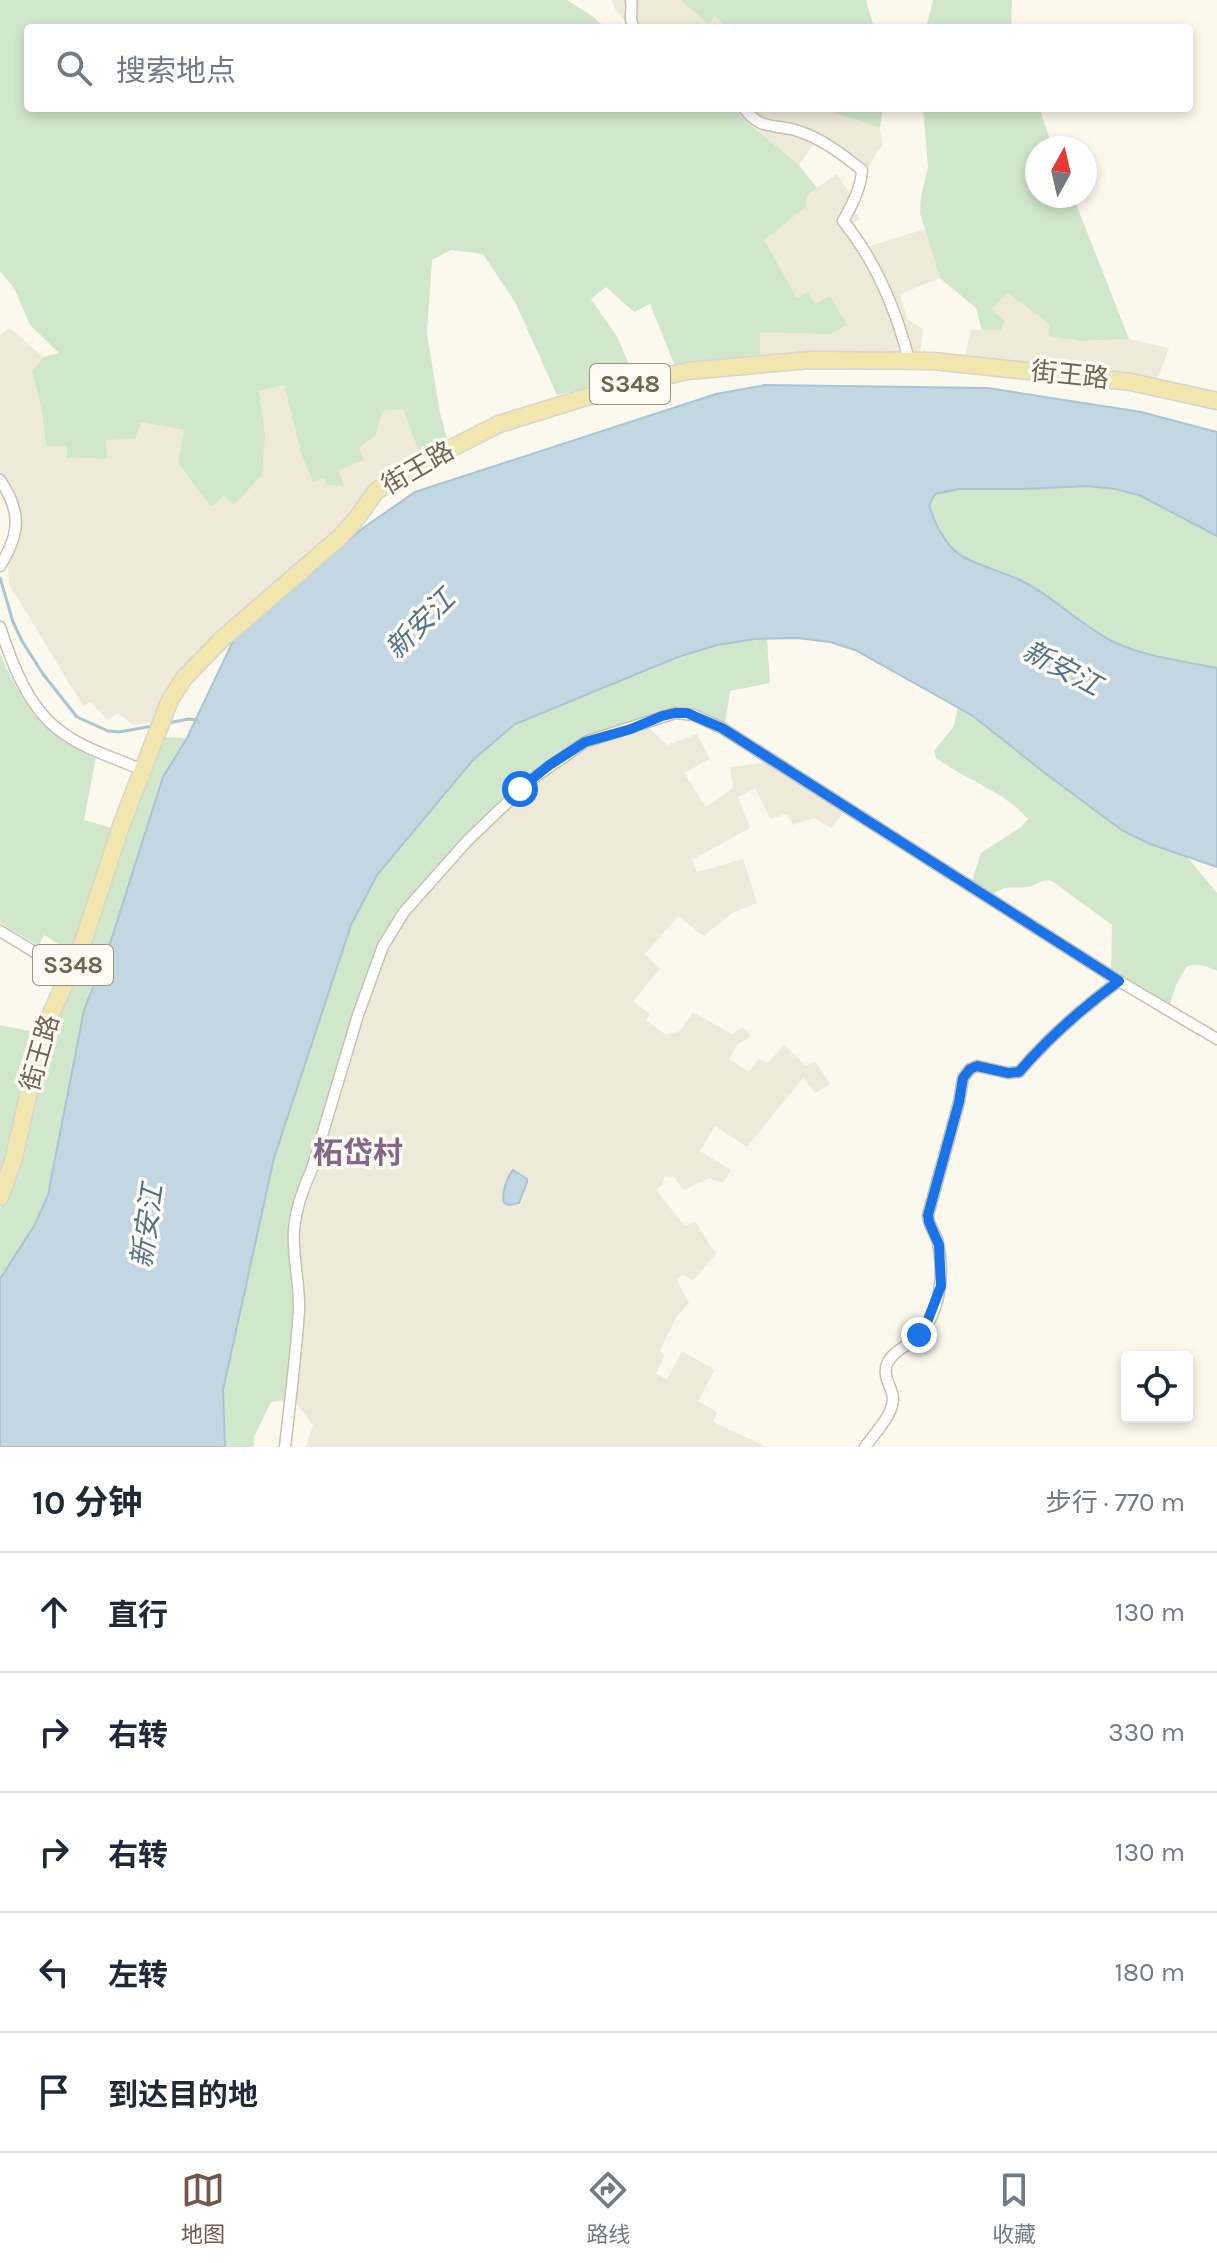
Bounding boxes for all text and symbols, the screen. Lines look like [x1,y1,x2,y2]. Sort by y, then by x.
search box [24,24,1193,112]
icon: search [52,46,96,90]
text: 搜索地点 [116,53,236,89]
north arrow [1025,136,1097,208]
street label: 街王路 [1030,356,1110,394]
road number: S348 [590,364,670,404]
street label: 街王路 [376,435,460,501]
water label: 新安江 [379,581,463,665]
water label: 新安江 [1017,634,1109,704]
route start [502,771,538,807]
road number: S348 [33,945,113,985]
street label: 街王路 [14,1011,66,1095]
district label: 柘岱村 [313,1135,403,1171]
water label: 新安江 [125,1179,170,1270]
route end [901,1317,937,1353]
map controls [1121,1351,1193,1423]
button: locate [1121,1351,1193,1423]
text: 10 分钟 [32,1483,142,1523]
text: 步行 · 770 m [1046,1487,1185,1518]
icon: ahead [32,1590,76,1634]
text: 直行 [108,1597,168,1633]
text: 130 m [1115,1597,1185,1628]
icon: right [32,1710,76,1754]
text: 右转 [108,1717,168,1753]
text: 330 m [1108,1717,1185,1748]
icon: right [32,1830,76,1874]
text: 右转 [108,1837,168,1873]
text: 130 m [1115,1837,1185,1868]
icon: left [32,1950,76,1994]
text: 左转 [108,1957,168,1993]
text: 180 m [1115,1957,1185,1988]
icon: arrive [32,2070,76,2114]
text: 到达目的地 [108,2077,258,2113]
tab: 地图 [181,2168,225,2248]
tab: 路线 [586,2168,630,2248]
tab: 收藏 [992,2168,1036,2248]

